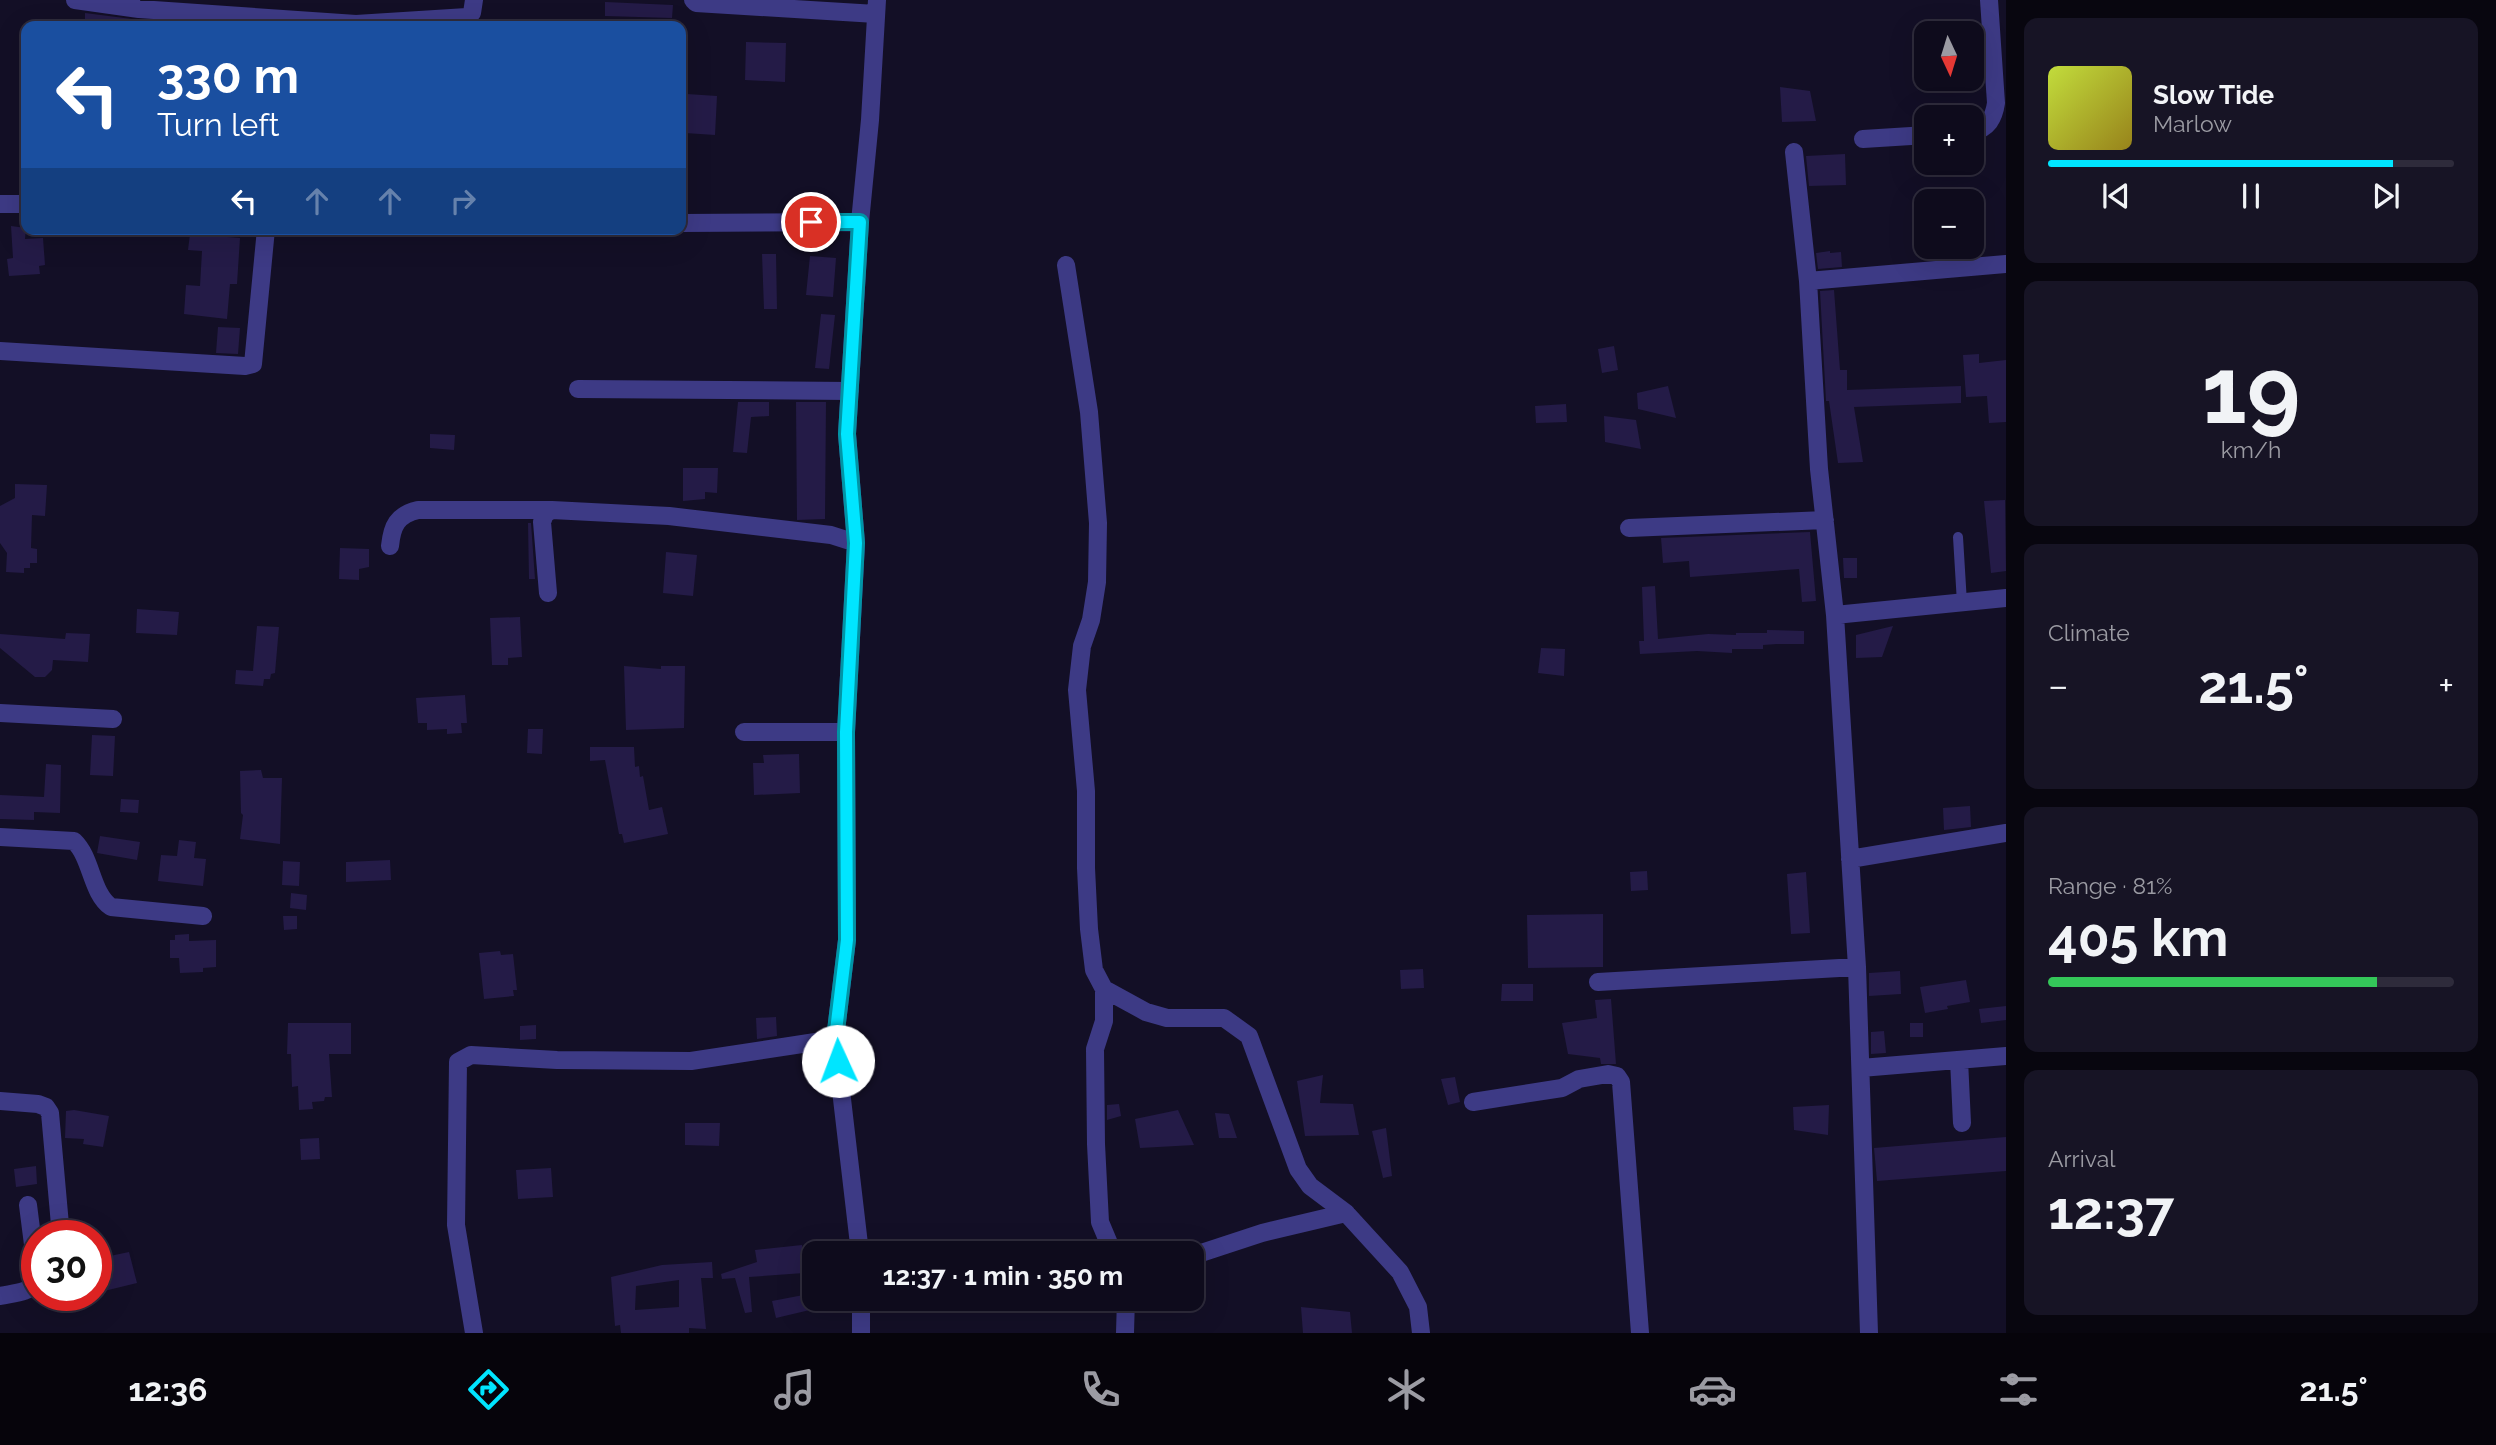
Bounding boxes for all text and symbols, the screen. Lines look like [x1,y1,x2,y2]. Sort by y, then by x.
north arrow [1914,21,1984,91]
map controls [1914,21,1984,259]
text: 330 m [157,47,299,104]
icon: left [42,49,133,140]
text: Slow Tide [2153,80,2274,110]
button: + [1914,105,1984,175]
text: Turn left [157,106,279,143]
text: Marlow [2153,110,2232,137]
icon: previous [2097,177,2135,215]
icon: pause [2232,177,2270,215]
icon: next [2367,177,2405,215]
icon: left [225,182,263,220]
icon: ahead [298,182,336,220]
icon: ahead [371,182,409,220]
icon: right [444,182,482,220]
button: − [1914,189,1984,259]
pin [781,192,841,252]
icon: arrive [792,203,830,241]
text: 19 [2202,337,2300,444]
text: km/h [2221,436,2281,463]
text: Climate [2048,619,2130,646]
text: 21.5° [2198,654,2309,715]
text: − [2048,663,2068,708]
text: + [2438,663,2454,708]
text: Range · 81% [2048,872,2172,899]
text: 405 km [2048,907,2228,968]
position arrow [801,1024,875,1098]
text: Arrival [2048,1145,2115,1172]
text: 12:37 [2048,1180,2174,1241]
speed limit sign: 30 [21,1220,112,1311]
text: 12:37 · 1 min · 350 m [883,1261,1123,1291]
icon: directions [464,1365,513,1414]
icon: music [770,1365,819,1414]
icon: phone [1076,1365,1125,1414]
icon: climate [1382,1365,1431,1414]
icon: car [1688,1365,1737,1414]
icon: filters [1994,1365,2043,1414]
text: 12:36 [128,1371,207,1408]
text: 21.5° [2300,1371,2368,1408]

